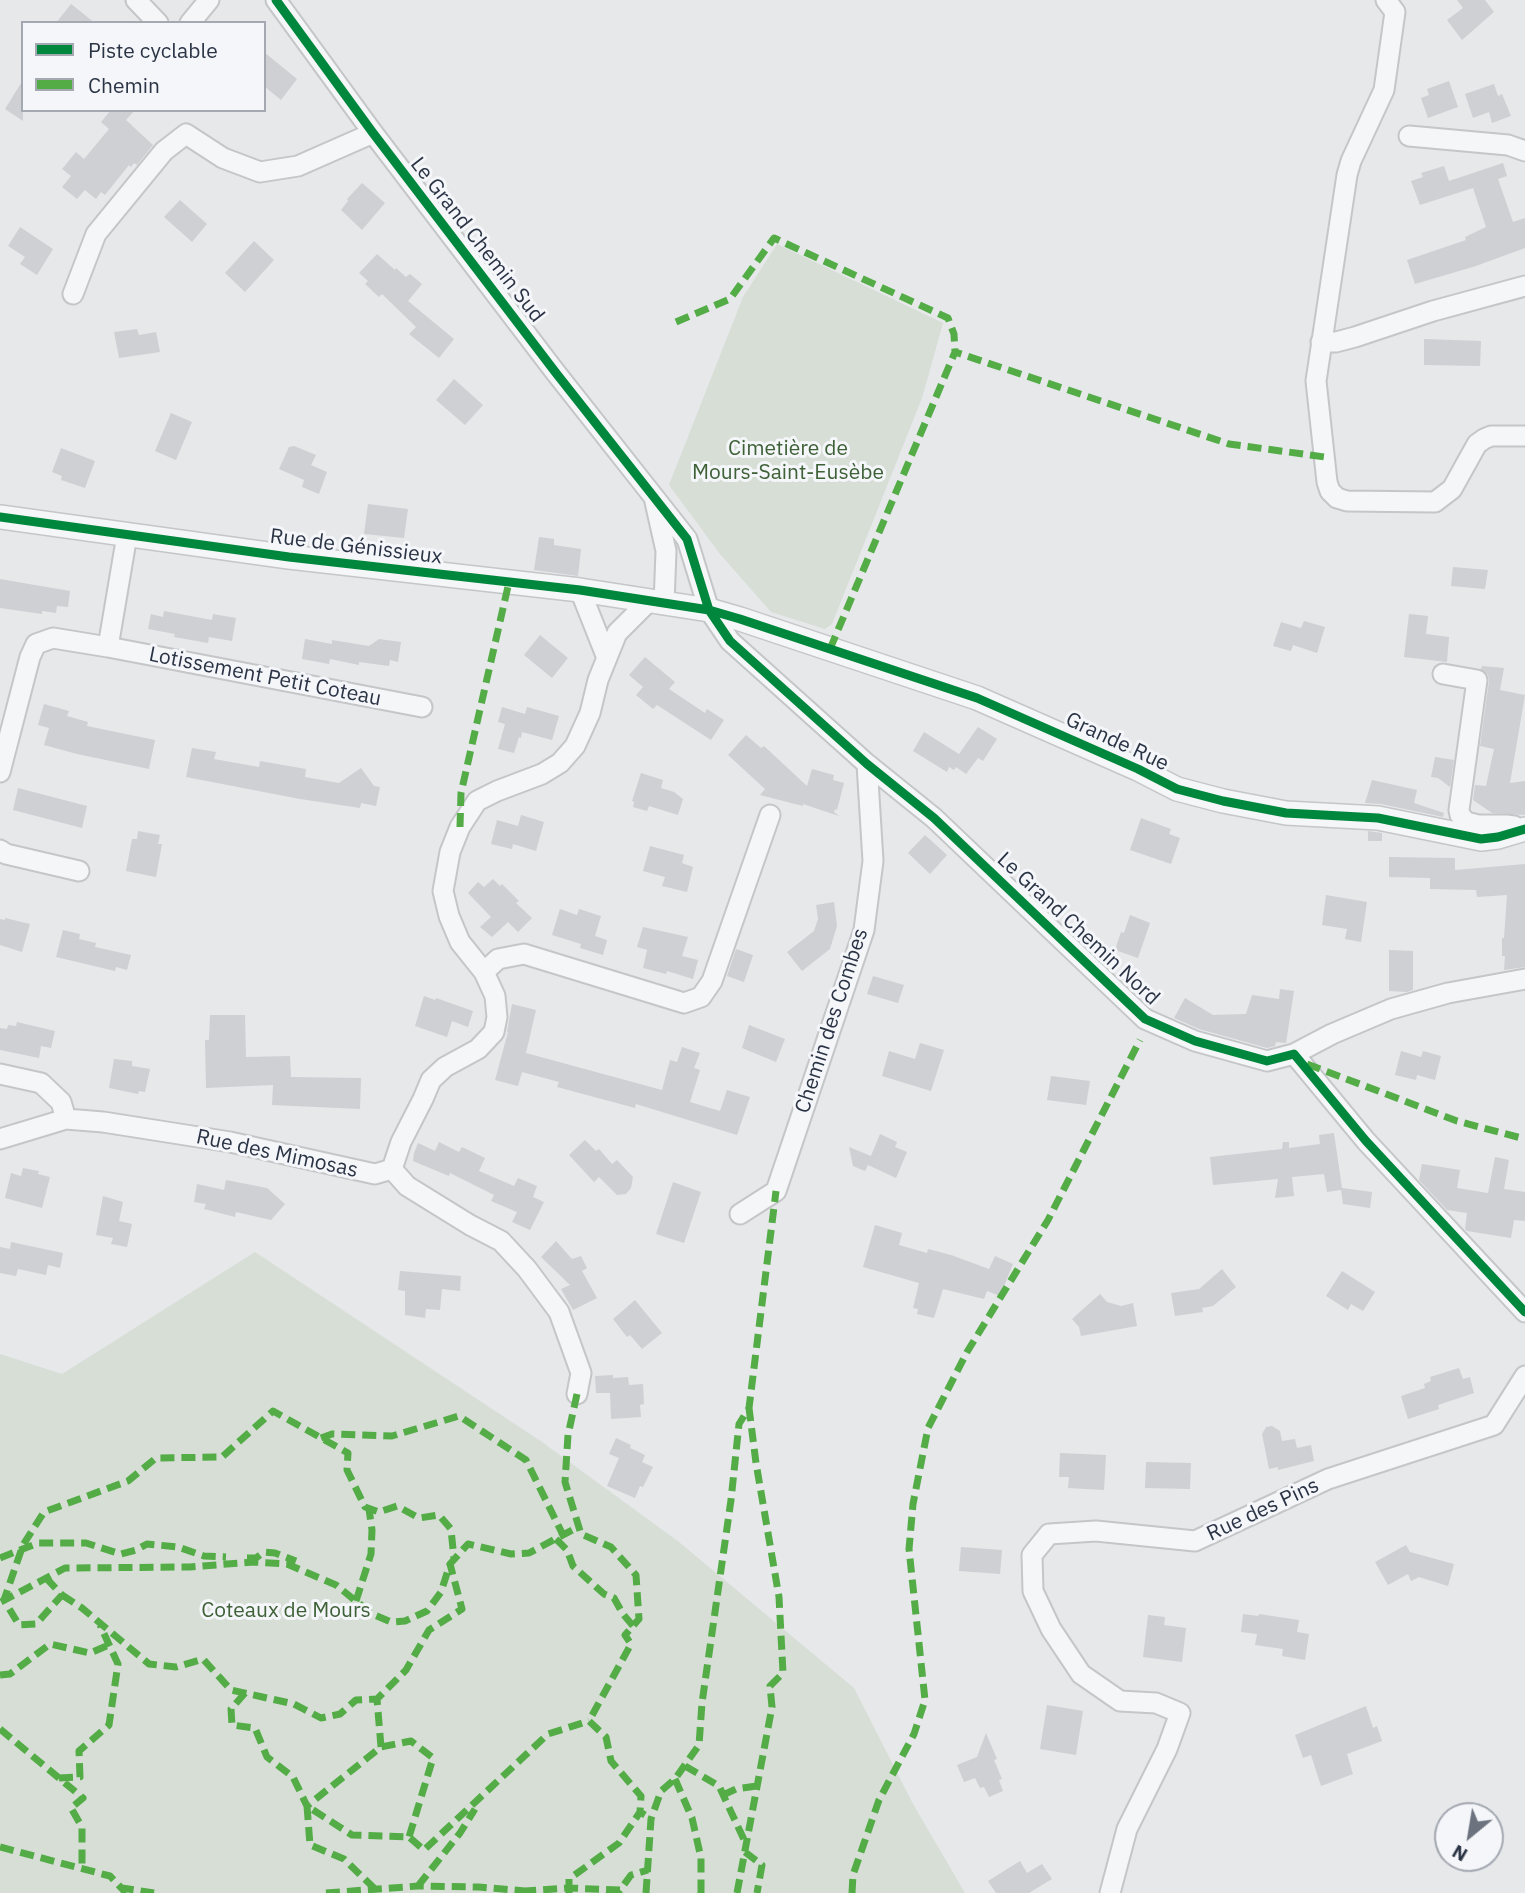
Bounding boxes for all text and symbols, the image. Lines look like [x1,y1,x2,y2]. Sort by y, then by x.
legend [21,21,266,112]
text: Piste cyclable [88,36,218,64]
text: Chemin [88,71,160,99]
street label: Le Grand Chemin Sud [405,152,549,328]
park label: Cimetière de Mours-Saint-Eusèbe [692,436,884,486]
street label: Rue de Génissieux [268,524,444,570]
street label: Lotissement Petit Coteau [147,642,383,712]
street label: Grande Rue [1061,707,1173,777]
street label: Le Grand Chemin Nord [992,847,1164,1011]
street label: Chemin des Combes [790,925,874,1117]
street label: Rue des Mimosas [194,1125,360,1183]
street label: Rue des Pins [1203,1473,1323,1547]
park label: Coteaux de Mours [201,1598,371,1624]
north arrow [1434,1802,1504,1872]
text: N [1448,1840,1471,1867]

